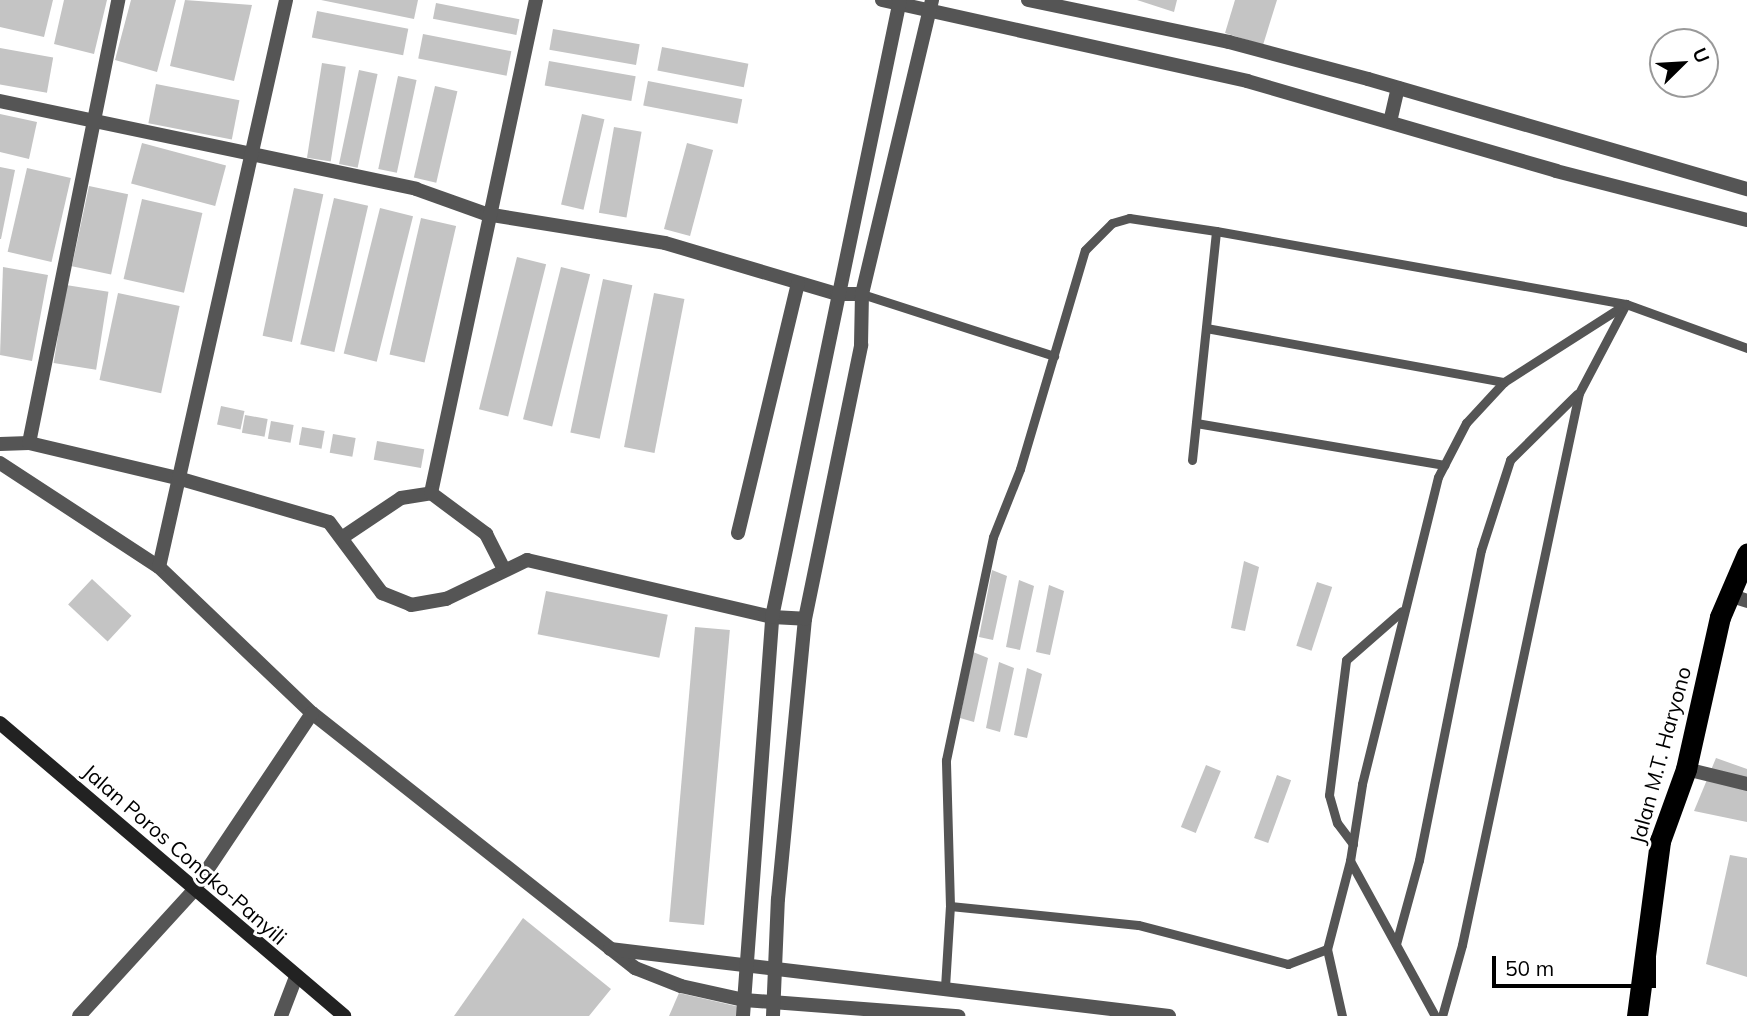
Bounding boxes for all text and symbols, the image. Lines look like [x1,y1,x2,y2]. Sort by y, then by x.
north arrow [1649,28,1719,98]
text: U [1688,44,1715,67]
street label: Jalan M.T. Haryono [1624,664,1696,846]
street label: Jalan Poros Congko-Panyili [78,759,292,949]
scale bar [1495,942,1660,986]
text: 50 m [1505,955,1554,981]

